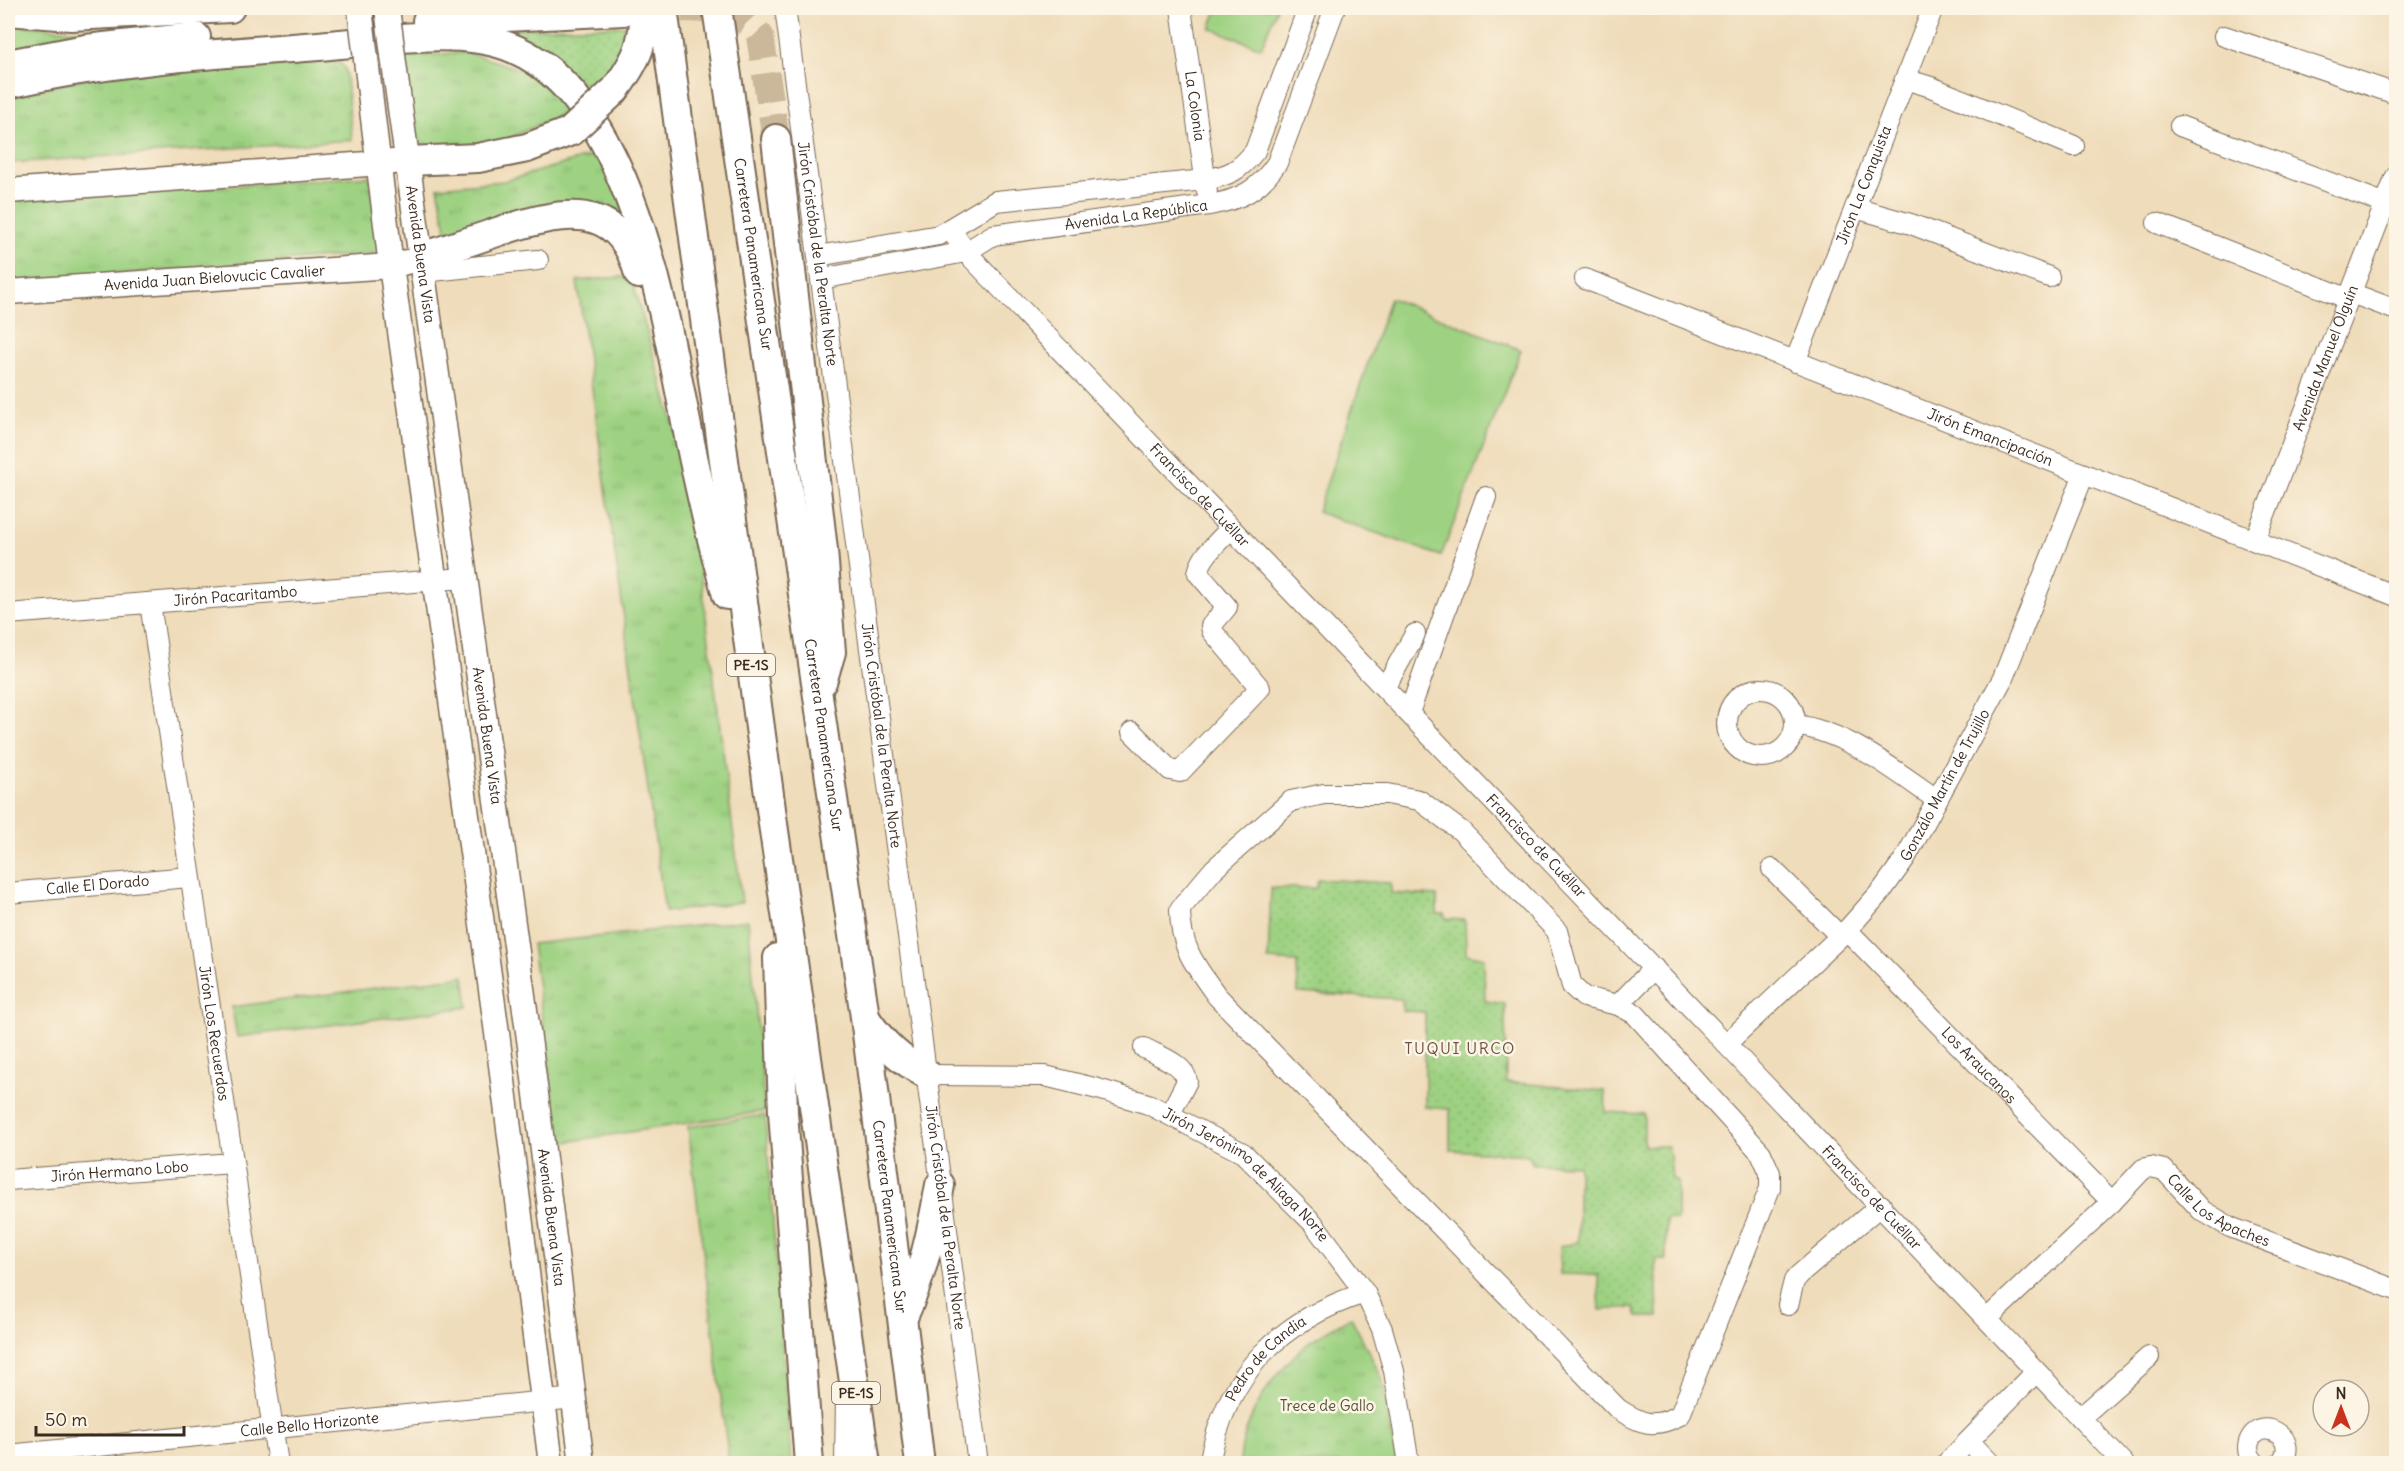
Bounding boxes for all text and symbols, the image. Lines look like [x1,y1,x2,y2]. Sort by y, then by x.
street label: La Colonia [1181,70,1210,143]
street label: Jirón La Conquista [1832,122,1895,247]
street label: Jirón Cristóbal de la Peralta Norte [794,140,842,367]
street label: Carretera Panamericana Sur [730,157,777,352]
street label: Avenida Buena Vista [402,184,440,325]
street label: Avenida La República [1064,195,1209,234]
street label: Avenida Juan Bielovucic Cavalier [103,261,326,294]
street label: Avenida Manuel Olguín [2288,282,2362,434]
street label: Jirón Emancipación [1925,404,2056,470]
street label: Francisco de Cuéllar [1146,439,1254,551]
street label: Jirón Pacaritambo [173,581,298,610]
street label: Jirón Cristóbal de la Peralta Norte [858,622,906,849]
street label: Carretera Panamericana Sur [801,637,848,833]
road number: PE-1S [727,654,775,676]
street label: Avenida Buena Vista [469,666,506,806]
street label: Gonzálo Martín de Trujillo [1896,705,1994,864]
street label: Francisco de Cuéllar [1482,790,1591,902]
street label: Calle El Dorado [45,871,150,899]
street label: Jirón Los Recuerdos [195,964,234,1102]
street label: Los Araucanos [1938,1023,2021,1107]
district label: TUQUI URCO [1404,1038,1516,1058]
street label: Jirón Jerónimo de Aliaga Norte [1160,1103,1333,1245]
street label: Jirón Cristóbal de la Peralta Norte [921,1104,970,1331]
street label: Carretera Panamericana Sur [869,1119,911,1314]
street label: Francisco de Cuéllar [1818,1141,1926,1254]
street label: Avenida Buena Vista [534,1147,570,1288]
street label: Jirón Hermano Lobo [50,1156,189,1186]
street label: Calle Los Apaches [2163,1170,2273,1250]
street label: Pedro de Candia [1221,1311,1310,1404]
north arrow [2311,1378,2371,1438]
road number: PE-1S [832,1382,880,1404]
text: N [2335,1383,2347,1403]
park label: Trece de Gallo [1280,1396,1374,1415]
scale bar [36,1399,184,1437]
text: 50 m [45,1408,87,1431]
street label: Calle Bello Horizonte [239,1408,380,1441]

